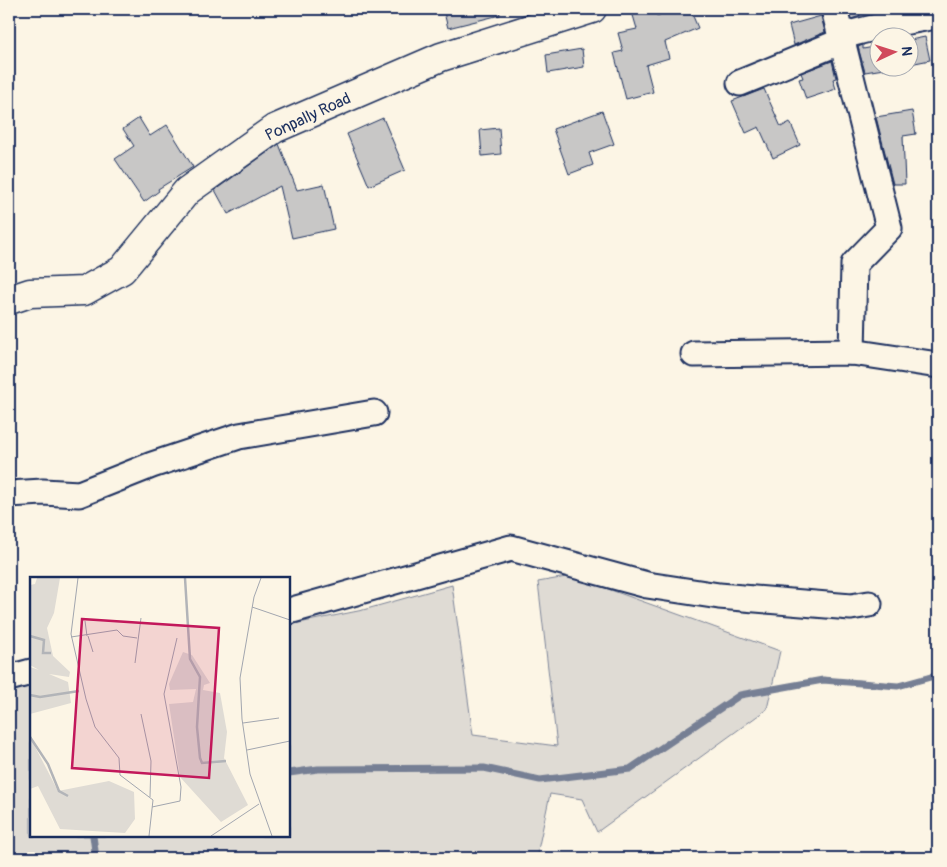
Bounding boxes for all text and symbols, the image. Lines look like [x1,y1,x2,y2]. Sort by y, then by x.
north arrow [870,28,920,78]
text: N [898,46,915,56]
street label: Ponpally Road [262,88,354,146]
inset map [30,577,290,837]

